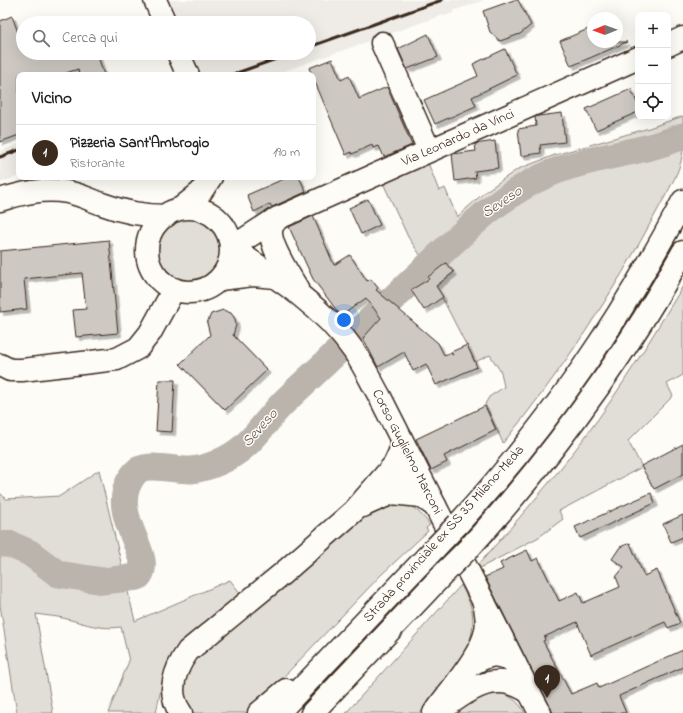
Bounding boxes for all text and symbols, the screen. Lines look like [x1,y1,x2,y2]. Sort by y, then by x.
north arrow [587,12,623,48]
map controls [635,12,671,120]
button: + [635,12,671,48]
search box [16,16,316,60]
icon: search [30,27,52,49]
text: Cerca qui [62,27,118,49]
button: − [635,48,671,84]
button: locate [635,84,671,120]
text: Vicino [32,86,72,111]
street label: Via Leonardo da Vinci [397,104,518,173]
text: Pizzeria Sant'Ambrogio [70,132,209,154]
text: 1 [43,143,47,162]
text: 190 m [273,143,300,162]
text: Ristorante [70,154,125,173]
water label: Seveso [477,180,528,224]
your location [334,310,354,330]
street label: Corso Guglielmo Marconi [365,386,448,519]
water label: Seveso [237,403,284,452]
street label: Strada provinciale ex SS 35 Milano-Meda [358,441,530,627]
pin: 1 [534,665,560,698]

